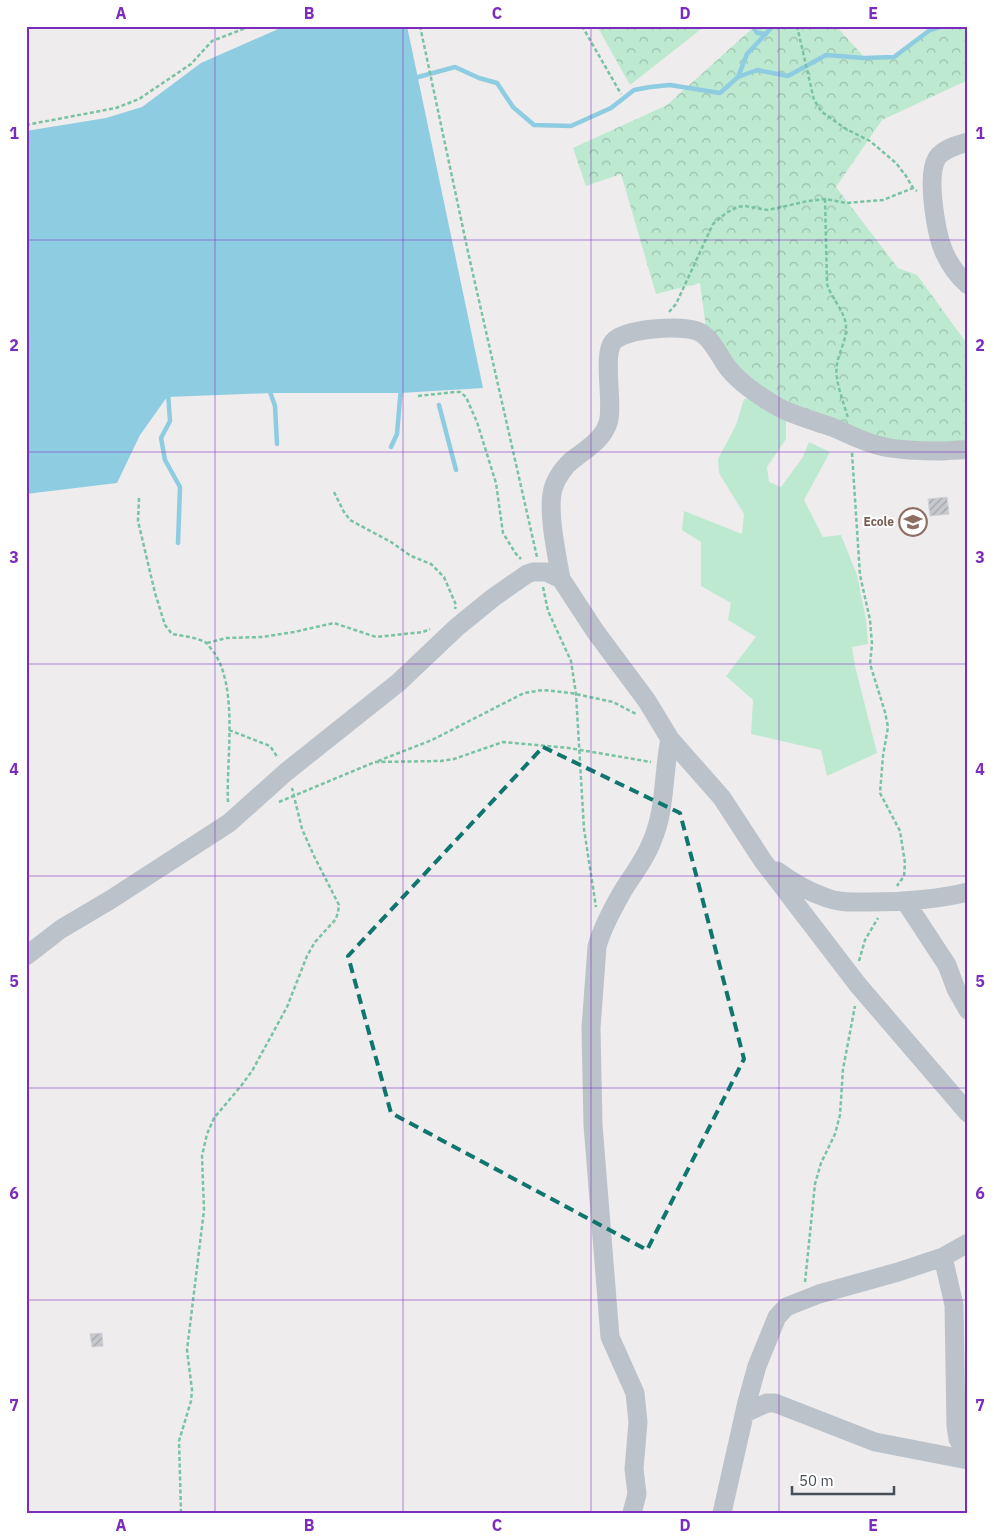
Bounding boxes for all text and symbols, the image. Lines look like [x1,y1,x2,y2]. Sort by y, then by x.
text: A [116,3,127,23]
text: B [304,3,315,23]
text: C [492,3,502,23]
text: D [679,3,691,23]
text: E [868,3,878,23]
text: 1 [9,123,19,143]
text: 1 [975,123,985,143]
text: 2 [9,335,19,355]
text: 2 [975,335,985,355]
school or university icon: Ecole [898,507,928,537]
place label: Ecole [864,514,894,529]
text: 3 [9,547,19,567]
text: 3 [975,547,985,567]
text: 4 [9,759,19,779]
text: 4 [975,759,985,779]
text: 5 [9,971,19,991]
text: 5 [975,971,985,991]
text: 6 [9,1183,19,1203]
text: 6 [975,1183,985,1203]
text: 7 [9,1395,19,1415]
text: 7 [975,1395,985,1415]
scale bar [792,1464,894,1496]
text: 50 m [799,1471,834,1490]
text: A [116,1515,127,1535]
text: B [304,1515,315,1535]
text: C [492,1515,502,1535]
text: D [679,1515,691,1535]
text: E [868,1515,878,1535]

